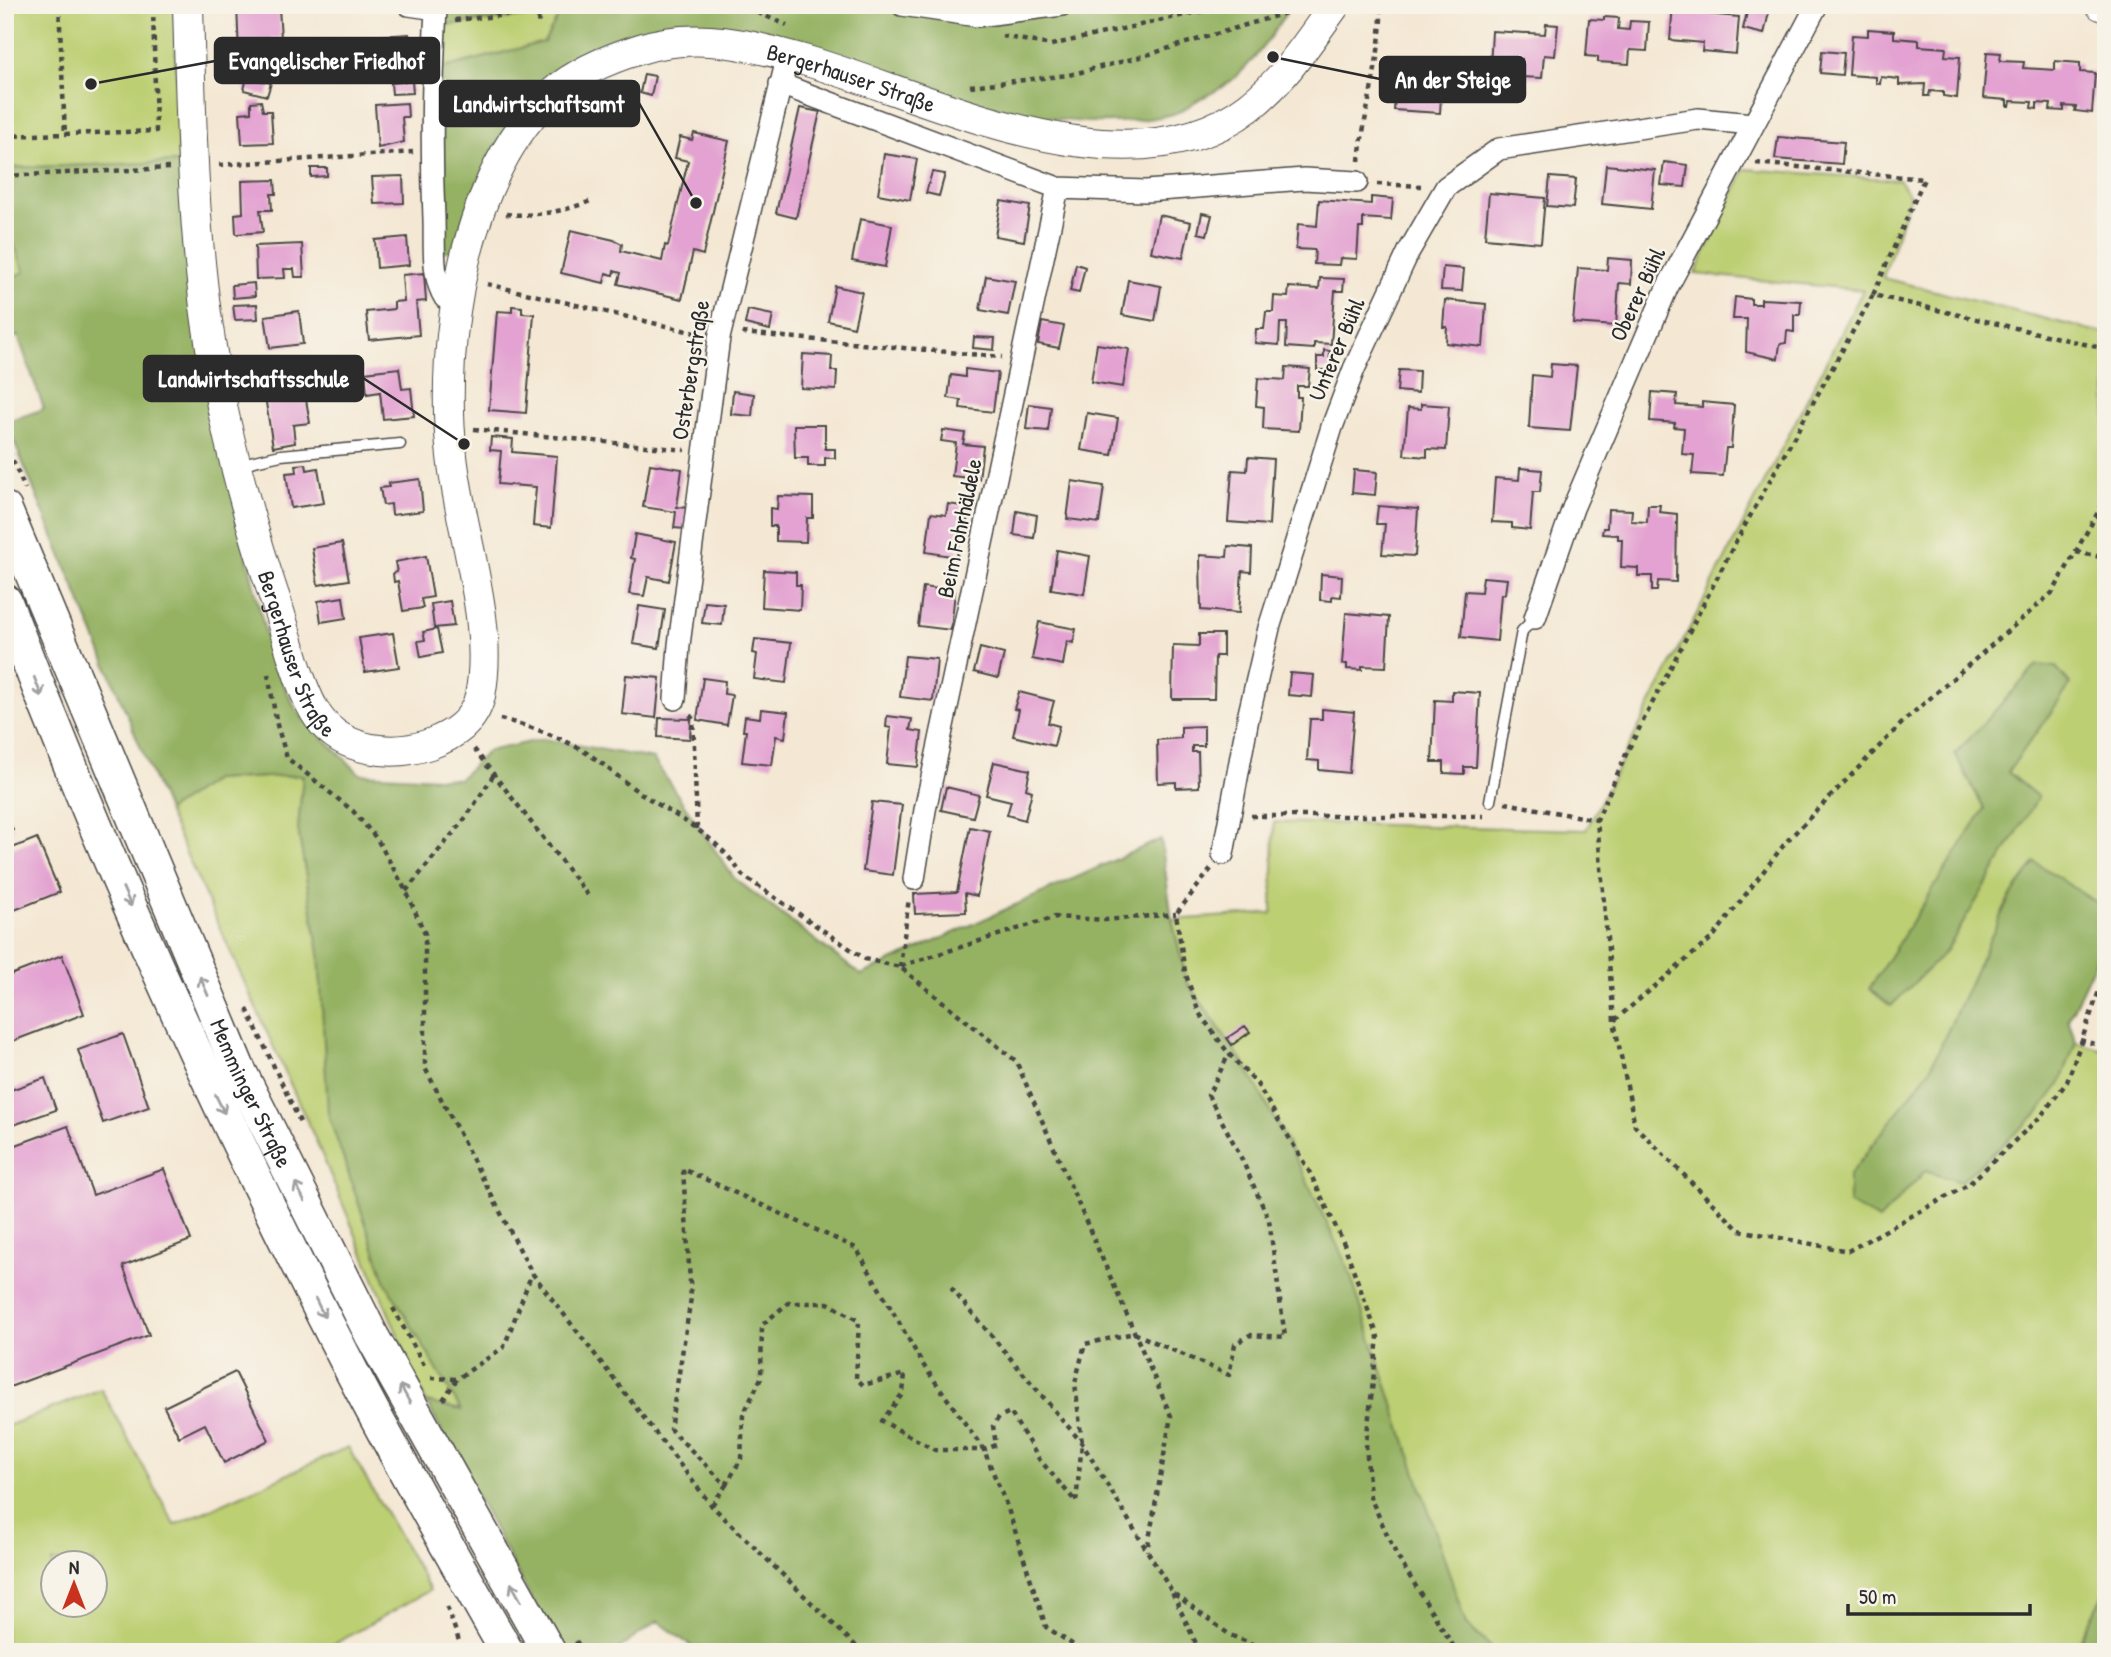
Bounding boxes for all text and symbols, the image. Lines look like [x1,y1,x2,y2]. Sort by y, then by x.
street label: Bergerhauser Straße [764,35,940,119]
callout: Evangelischer Friedhof [215,38,439,83]
text: Evangelischer Friedhof [229,44,426,77]
callout: An der Steige [1380,57,1525,102]
text: An der Steige [1395,63,1512,96]
callout: Landwirtschaftsamt [440,81,639,126]
text: Landwirtschaftsamt [454,87,625,119]
street label: Oberer Bühl [1602,241,1673,346]
street label: Unterer Bühl [1300,292,1372,405]
street label: Osterbergstraße [664,298,716,442]
callout: Landwirtschaftsschule [144,356,363,401]
text: Landwirtschaftsschule [159,362,350,394]
street label: Beim Fohrhäldele [929,456,989,600]
street label: Bergerhauser Straße [251,567,343,743]
one-way arrow [33,676,46,698]
one-way arrow [121,885,134,907]
one-way arrow [196,976,209,997]
street label: Memminger Straße [204,1014,301,1172]
one-way arrow [214,1093,228,1114]
one-way arrow [292,1182,306,1203]
one-way arrow [314,1297,328,1318]
one-way arrow [398,1384,412,1404]
north arrow [38,1548,108,1618]
text: N [69,1554,79,1580]
scale bar [1848,1573,2030,1617]
text: 50 m [1859,1582,1896,1611]
one-way arrow [509,1583,523,1603]

